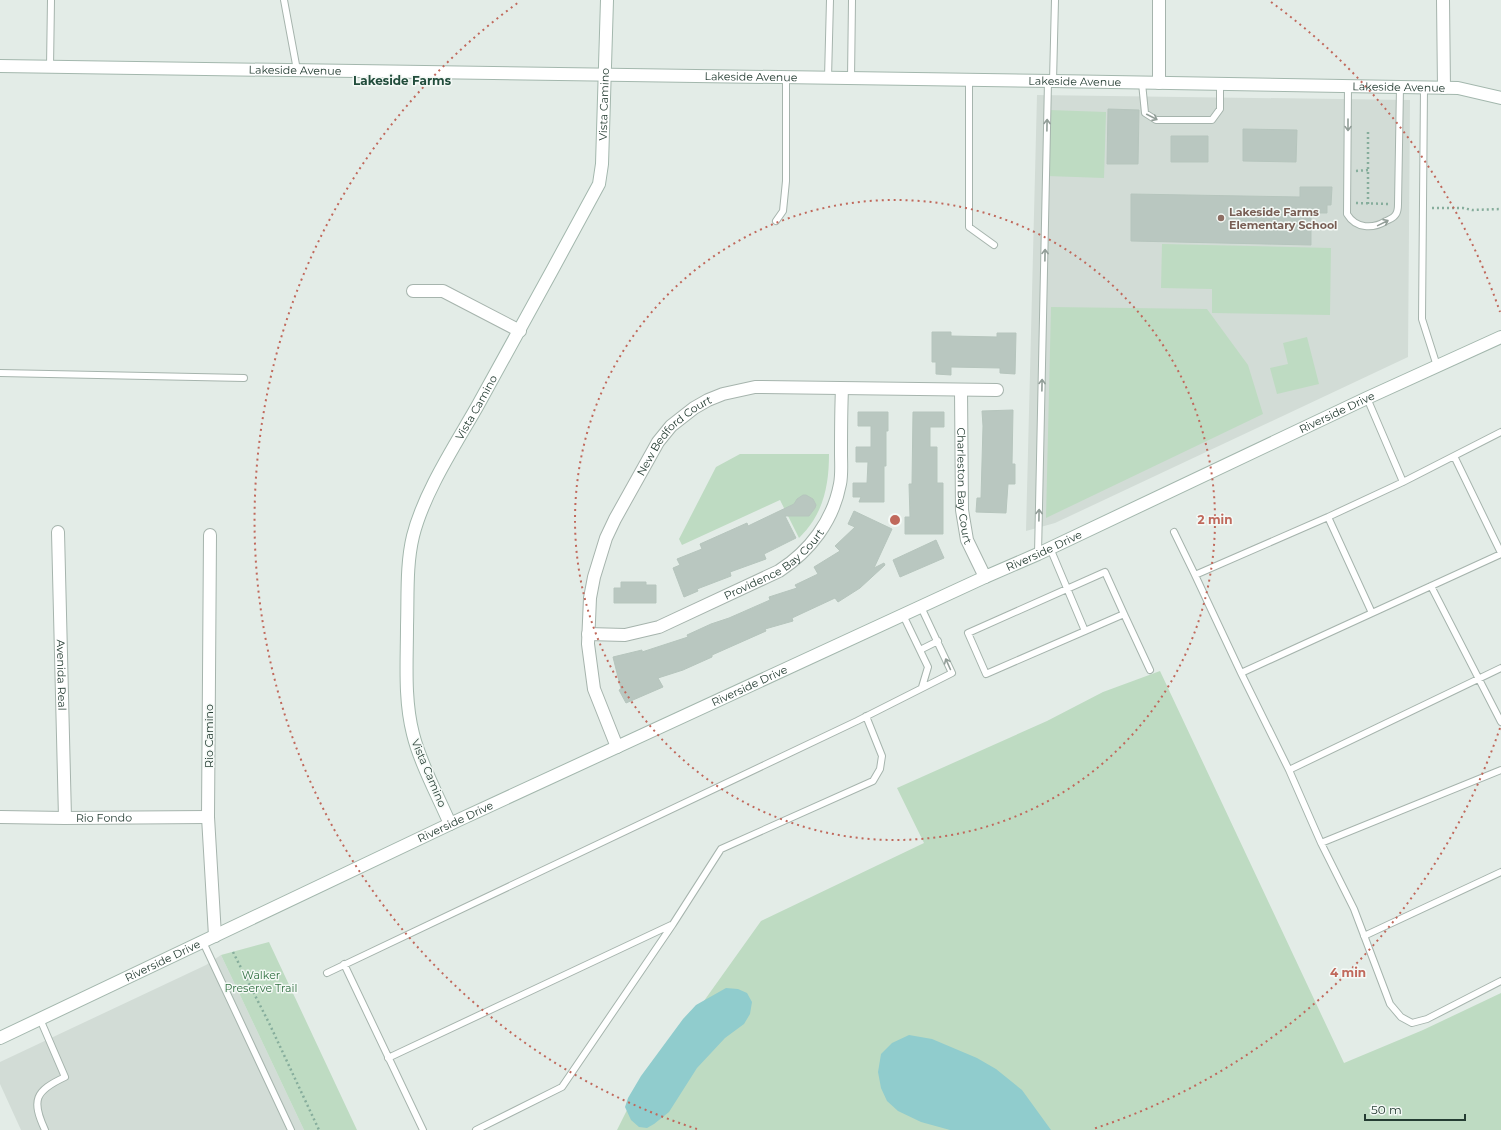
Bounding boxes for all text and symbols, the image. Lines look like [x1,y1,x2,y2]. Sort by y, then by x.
street label: Lakeside Avenue [248,63,342,78]
street label: Vista Camino [596,68,612,141]
street label: Lakeside Avenue [704,69,798,84]
district label: Lakeside Farms [353,73,452,88]
street label: Lakeside Avenue [1028,74,1122,89]
street label: Lakeside Avenue [1352,79,1446,95]
one-way arrow [1146,114,1158,121]
one-way arrow [1344,118,1352,131]
one-way arrow [1043,119,1051,132]
place label: Lakeside Farms Elementary School [1229,205,1337,232]
marker: Lakeside Farms Elementary School [1216,213,1226,223]
one-way arrow [1376,219,1388,226]
one-way arrow [1041,249,1048,262]
street label: Vista Camino [452,372,500,443]
one-way arrow [1038,379,1046,392]
street label: Riverside Drive [1297,388,1377,436]
street label: New Bedford Court [634,392,714,478]
street label: Charleston Bay Court [954,427,975,547]
one-way arrow [1035,509,1043,522]
text: 2 min [1198,512,1232,527]
centre of rings [888,513,902,527]
street label: Providence Bay Court [722,526,827,603]
street label: Riverside Drive [1004,527,1084,574]
street label: Avenida Real [54,639,69,711]
one-way arrow [944,658,952,670]
street label: Riverside Drive [709,662,790,709]
street label: Rio Camino [202,704,216,768]
street label: Vista Camino [408,737,450,809]
street label: Riverside Drive [415,798,496,845]
street label: Rio Fondo [76,811,132,825]
street label: Riverside Drive [123,937,203,985]
text: 4 min [1330,965,1366,980]
park label: Walker Preserve Trail [224,968,298,995]
scale bar [1365,1096,1465,1122]
text: 50 m [1371,1102,1402,1117]

